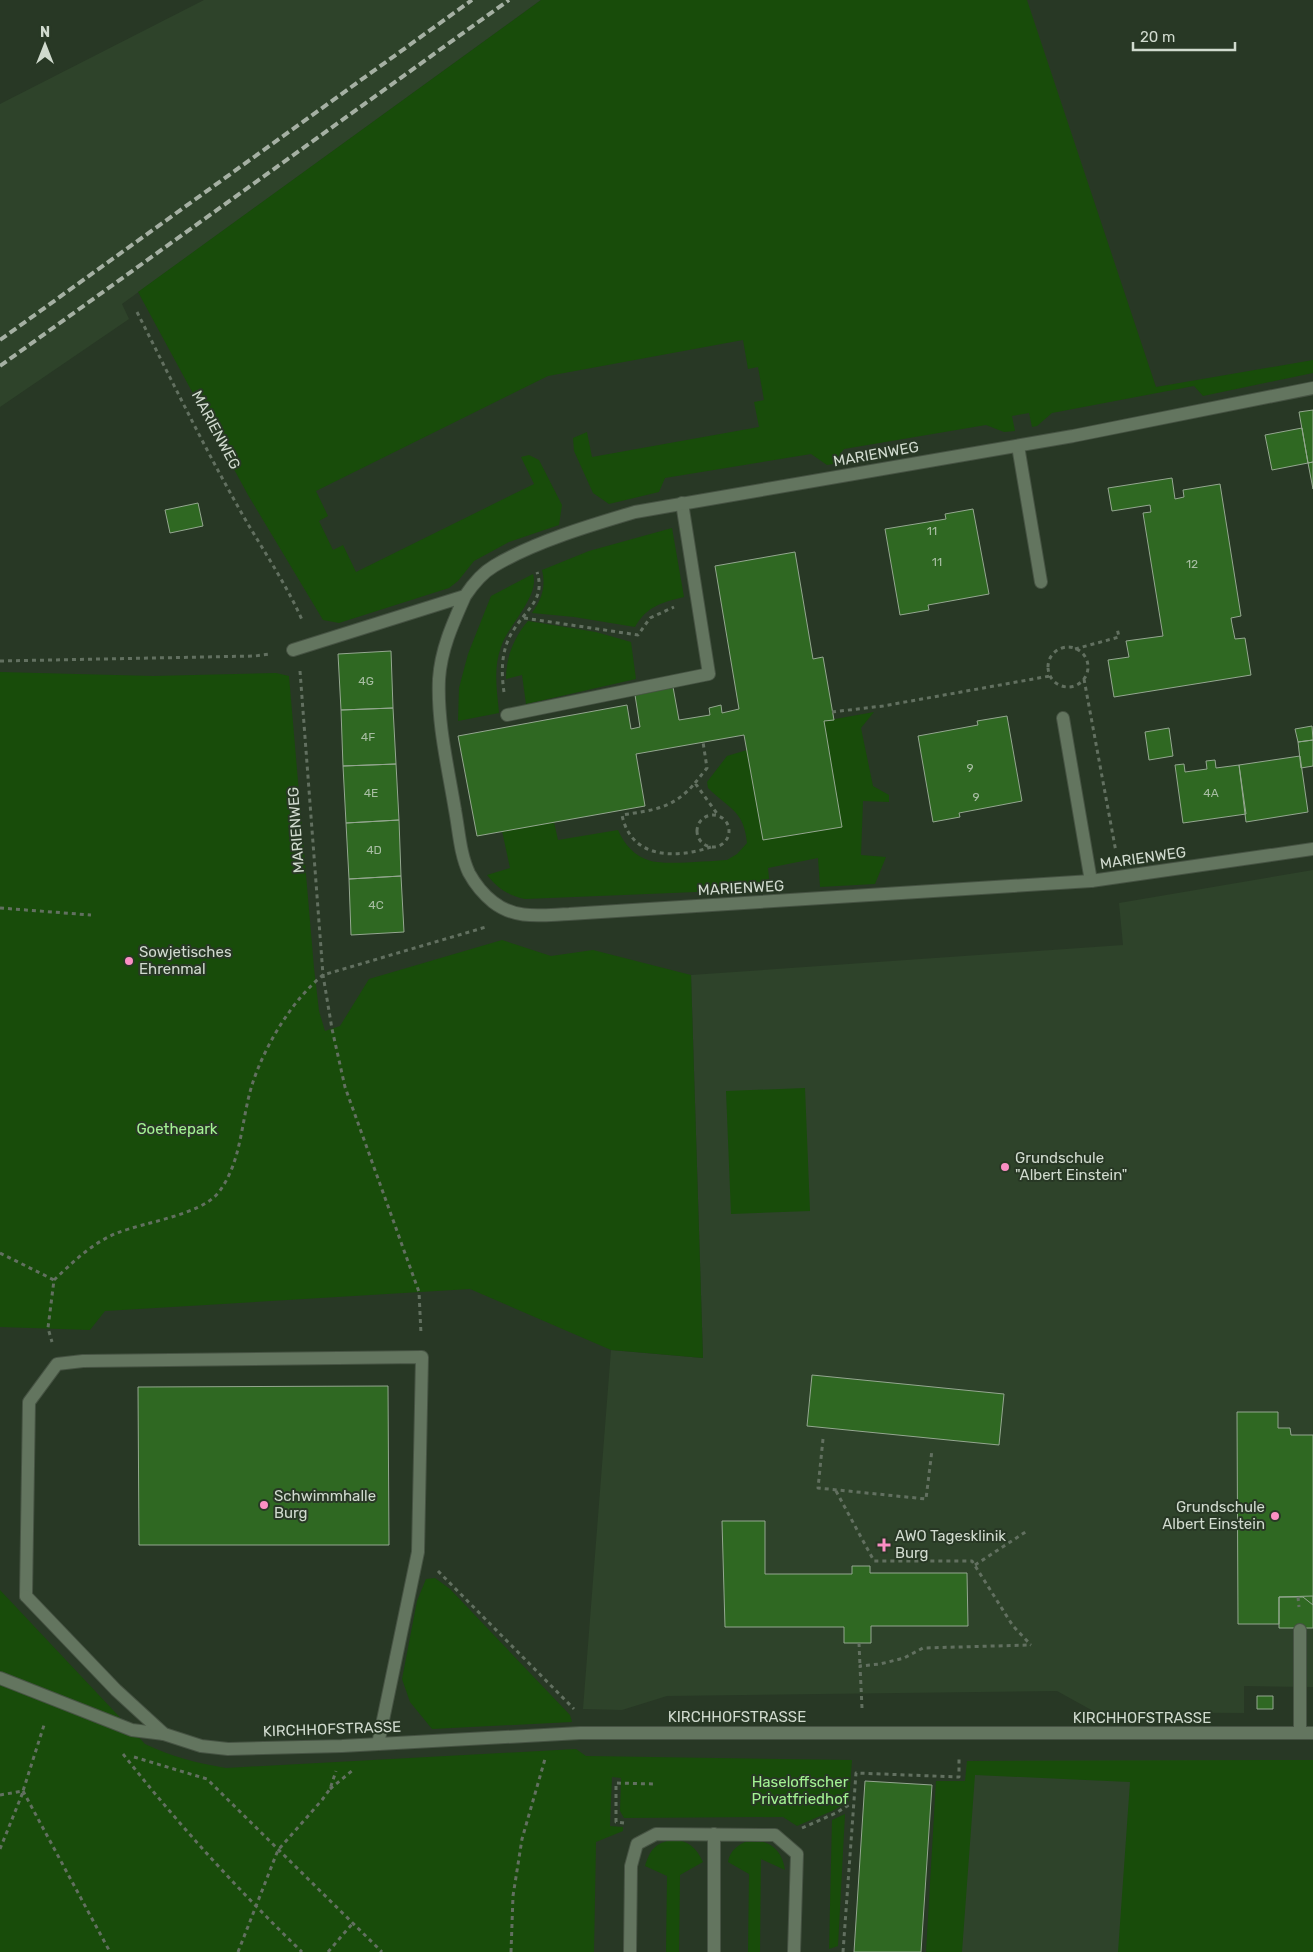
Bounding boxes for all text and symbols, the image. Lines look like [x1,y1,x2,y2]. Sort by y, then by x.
north arrow [20,20,70,70]
scale bar [1133,20,1236,52]
text: N [40,24,50,41]
text: 20 m [1140,28,1175,46]
street label: MARIENWEG [188,388,244,472]
street label: MARIENWEG [832,438,920,470]
house number: 11 [927,524,937,538]
house number: 11 [932,555,942,569]
house number: 12 [1186,557,1198,571]
house number: 4G [358,674,374,688]
house number: 4F [361,730,375,744]
house number: 9 [966,761,974,775]
street label: MARIENWEG [284,786,308,874]
house number: 4E [364,786,378,800]
house number: 4A [1203,786,1219,800]
house number: 9 [972,790,980,804]
house number: 4D [366,843,382,857]
street label: MARIENWEG [1099,843,1187,873]
street label: MARIENWEG [697,877,785,899]
house number: 4C [368,898,384,912]
place label: Sowjetisches Ehrenmal [139,943,232,978]
marker: Sowjetisches Ehrenmal [123,955,135,967]
park label: Goethepark [136,1120,218,1138]
place label: Grundschule "Albert Einstein" [1015,1149,1127,1184]
marker: Grundschule "Albert Einstein" [999,1161,1011,1173]
place label: Schwimmhalle Burg [274,1487,376,1522]
place label: Grundschule Albert Einstein [1162,1498,1265,1533]
marker: Schwimmhalle Burg [258,1499,270,1511]
marker: Grundschule Albert Einstein [1269,1510,1281,1522]
place label: AWO Tagesklinik Burg [895,1527,1006,1562]
marker: AWO Tagesklinik Burg [877,1538,891,1552]
street label: KIRCHHOFSTRASSE [668,1708,806,1726]
street label: KIRCHHOFSTRASSE [1073,1709,1211,1727]
street label: KIRCHHOFSTRASSE [262,1718,402,1740]
park label: Haseloffscher Privatfriedhof [752,1773,849,1808]

